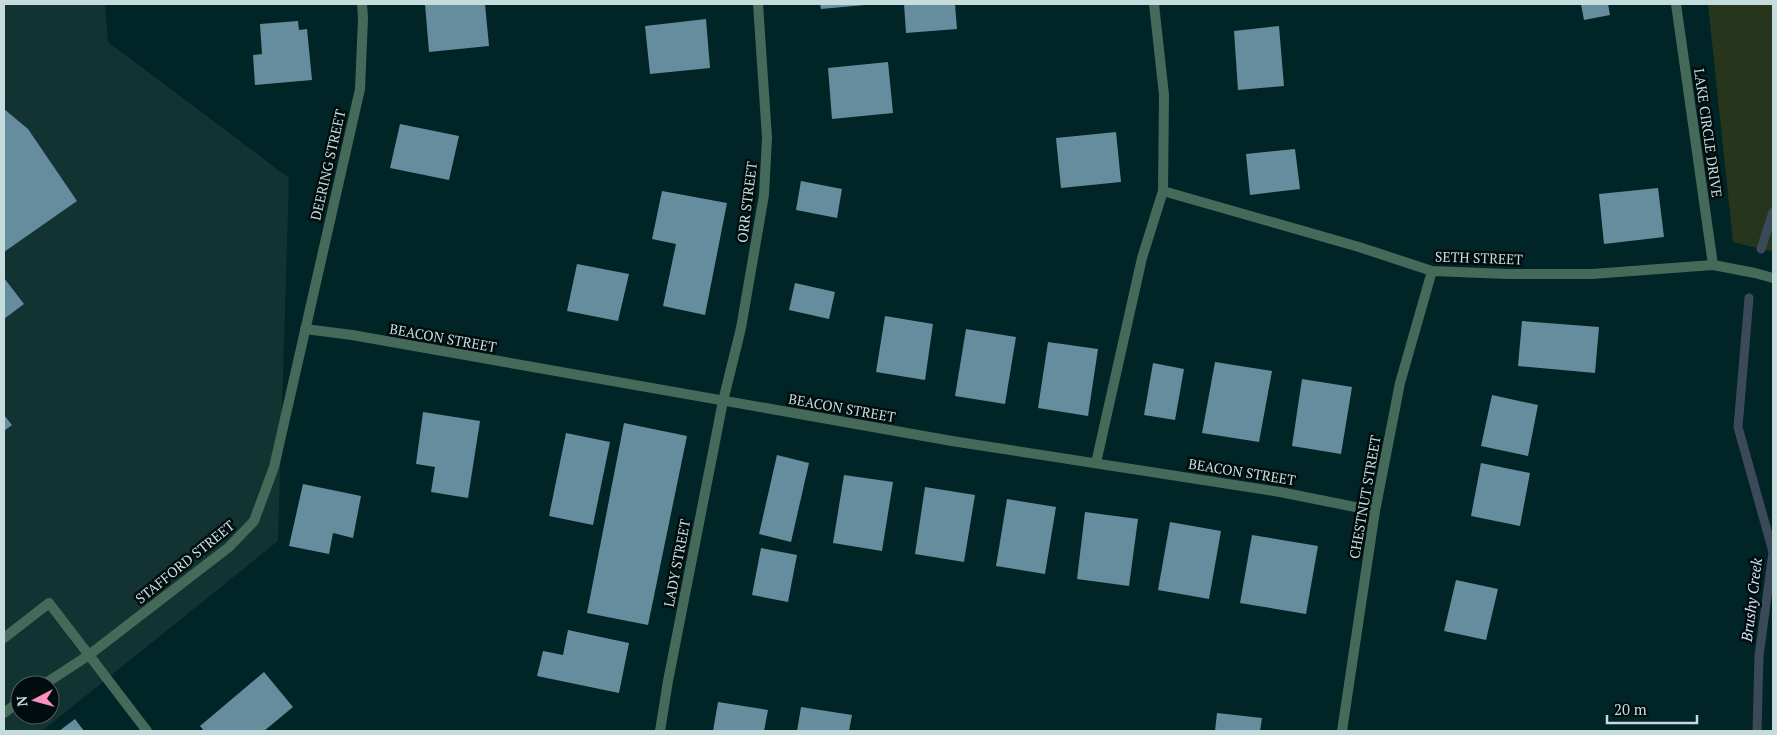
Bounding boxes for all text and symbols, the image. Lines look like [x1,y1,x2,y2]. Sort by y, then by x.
street label: LAKE CIRCLE DRIVE [1690,67,1727,199]
street label: DEERING STREET [306,107,350,222]
street label: ORR STREET [732,160,761,244]
street label: SETH STREET [1435,246,1524,269]
street label: BEACON STREET [388,319,498,356]
street label: BEACON STREET [787,389,897,426]
street label: CHESTNUT STREET [1344,433,1385,560]
street label: BEACON STREET [1187,454,1297,489]
street label: STAFFORD STREET [131,515,239,608]
street label: LADY STREET [659,517,694,608]
water label: Brushy Creek [1736,556,1766,644]
north arrow [10,675,60,725]
scale bar [1607,692,1697,724]
text: N [12,695,32,708]
text: 20 m [1614,699,1647,719]

